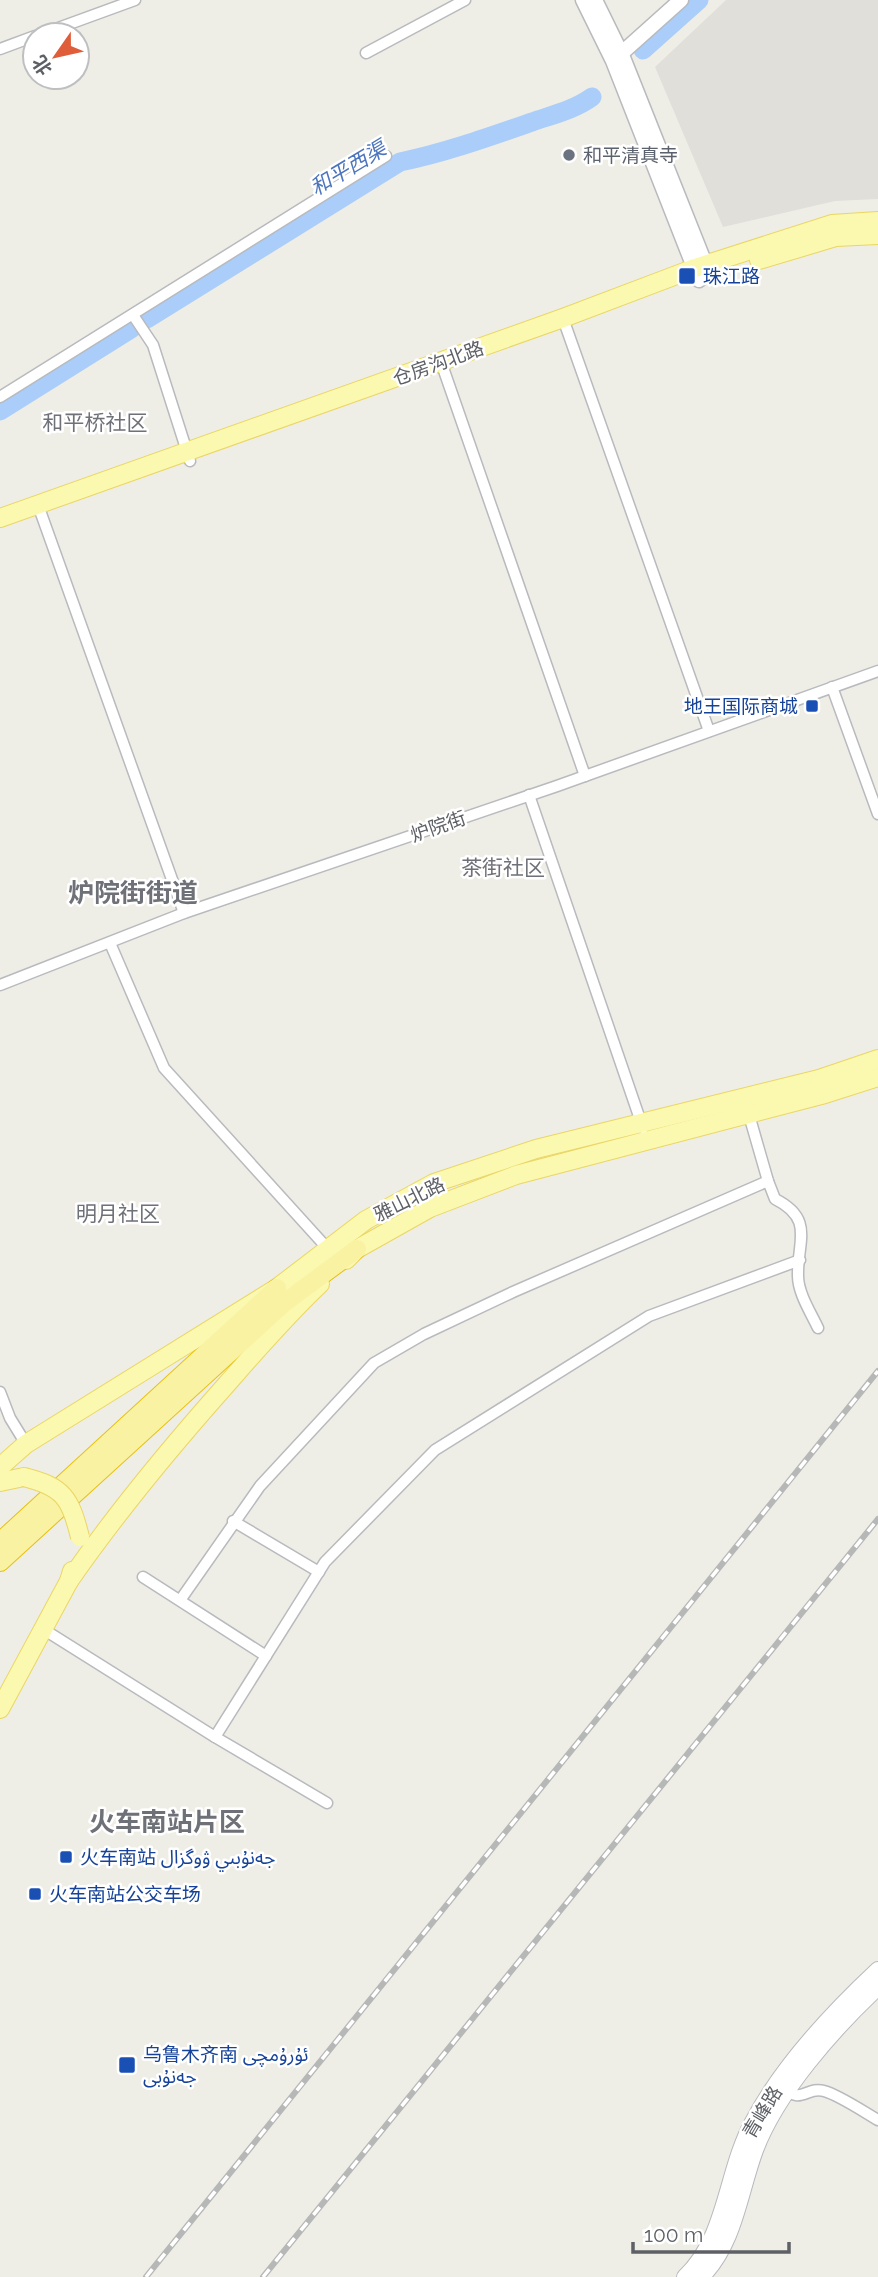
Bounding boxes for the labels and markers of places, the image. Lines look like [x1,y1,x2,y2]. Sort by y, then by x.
place label: 和平清真寺 [583,144,678,166]
marker: 和平清真寺 [561,147,577,163]
place label: 珠江路 [703,265,760,287]
marker: 珠江路 [677,266,697,286]
place label: 地王国际商城 [684,695,798,717]
marker: 地王国际商城 [804,698,820,714]
place label: 火车南站 جەنۇبىي ۋوگزال [80,1846,275,1872]
marker: 火车南站 جەنۇبىي ۋوگزال [58,1849,74,1865]
place label: 火车南站公交车场 [49,1883,201,1905]
marker: 火车南站公交车场 [27,1886,43,1902]
place label: 乌鲁木齐南 ئۇرۇمچى جەنۇبى [143,2043,308,2088]
marker: 乌鲁木齐南 ئۇرۇمچى جەنۇبى [117,2055,137,2075]

